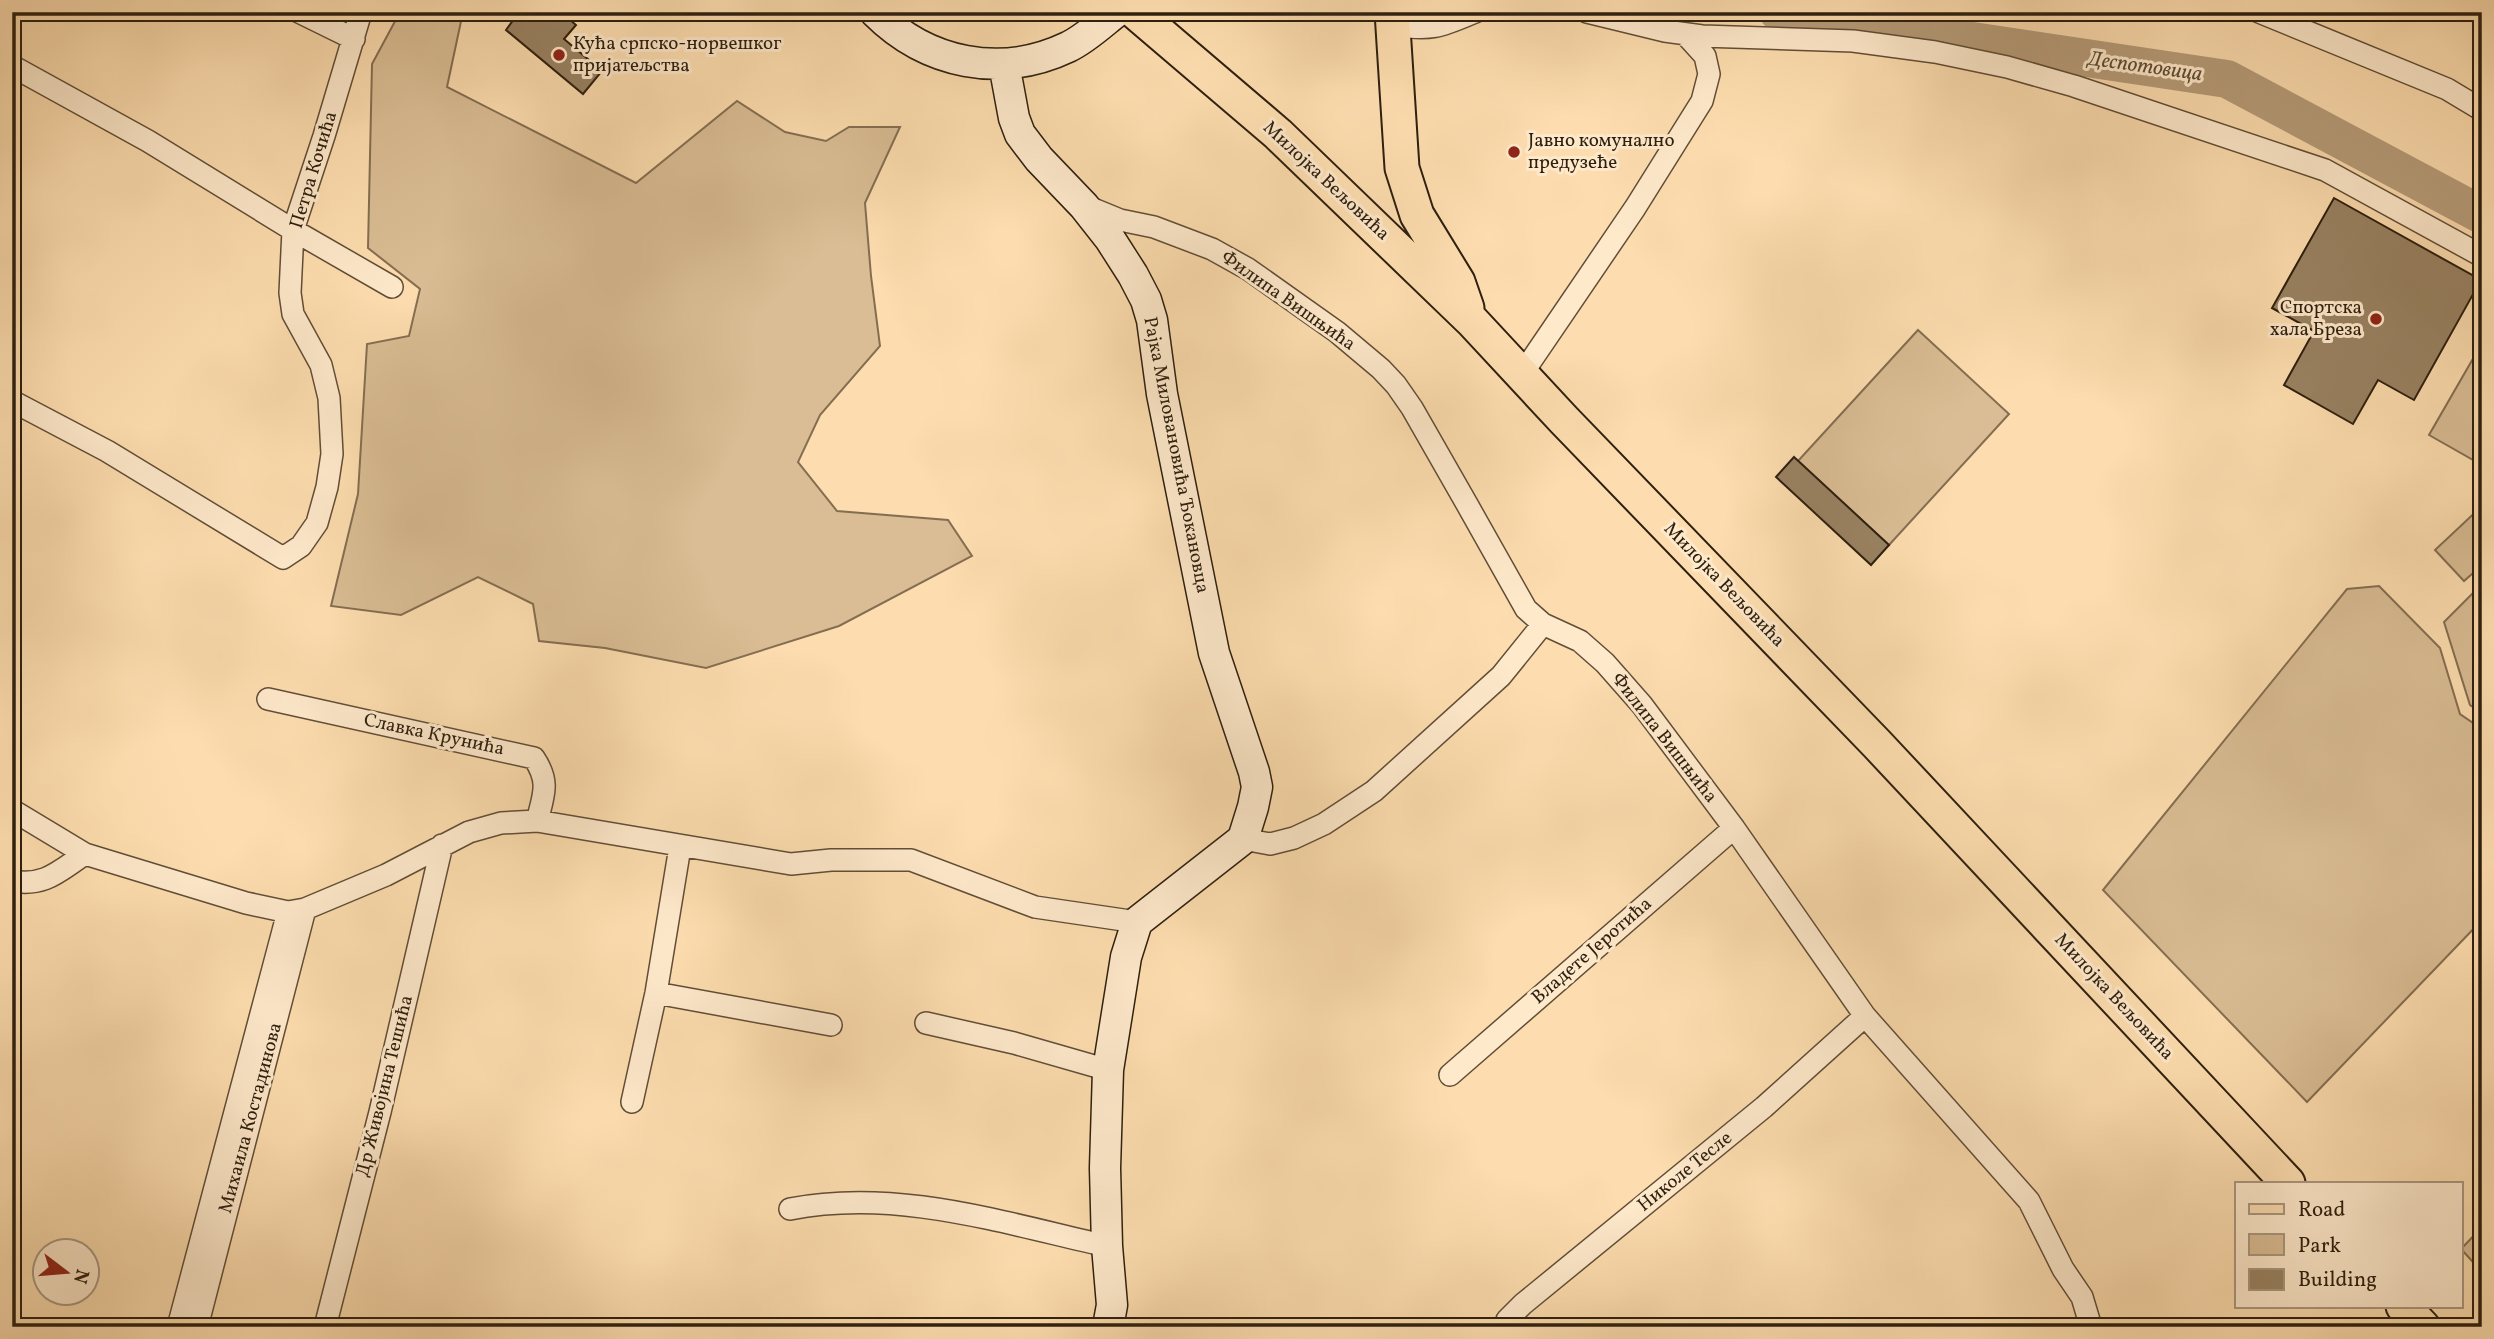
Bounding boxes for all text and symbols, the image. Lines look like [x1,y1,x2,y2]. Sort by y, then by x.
place label: Кућа српско-норвешког пријатељства [573,31,782,79]
water label: Деспотовица [2084,44,2204,89]
marker: Кућа српско-норвешког пријатељства [551,47,567,63]
street label: Петра Кочића [284,108,344,232]
street label: Милојка Вељовића [1257,115,1395,247]
place label: Јавно комунално предузеће [1528,128,1675,176]
marker: Јавно комунално предузеће [1506,144,1522,160]
street label: Филипа Вишњића [1215,245,1361,357]
place label: Спортска хала Бреза [2270,295,2362,343]
marker: Спортска хала Бреза [2368,311,2384,327]
street label: Рајка Миловановића Ђокановца [1136,314,1216,596]
street label: Милојка Вељовића [1657,517,1791,653]
street label: Филипа Вишњића [1605,667,1723,809]
street label: Славка Крунића [361,707,507,763]
street label: Владете Јеротића [1526,891,1658,1011]
street label: Милојка Вељовића [2048,928,2180,1066]
street label: Др Живојина Тешића [350,992,420,1180]
street label: Михаила Костадинова [213,1020,289,1216]
street label: Николе Тесле [1632,1126,1738,1218]
legend [2235,1182,2462,1308]
text: Road [2298,1196,2345,1225]
text: Park [2298,1232,2341,1261]
north arrow [32,1238,102,1308]
text: N [66,1266,95,1287]
text: Building [2298,1266,2377,1295]

